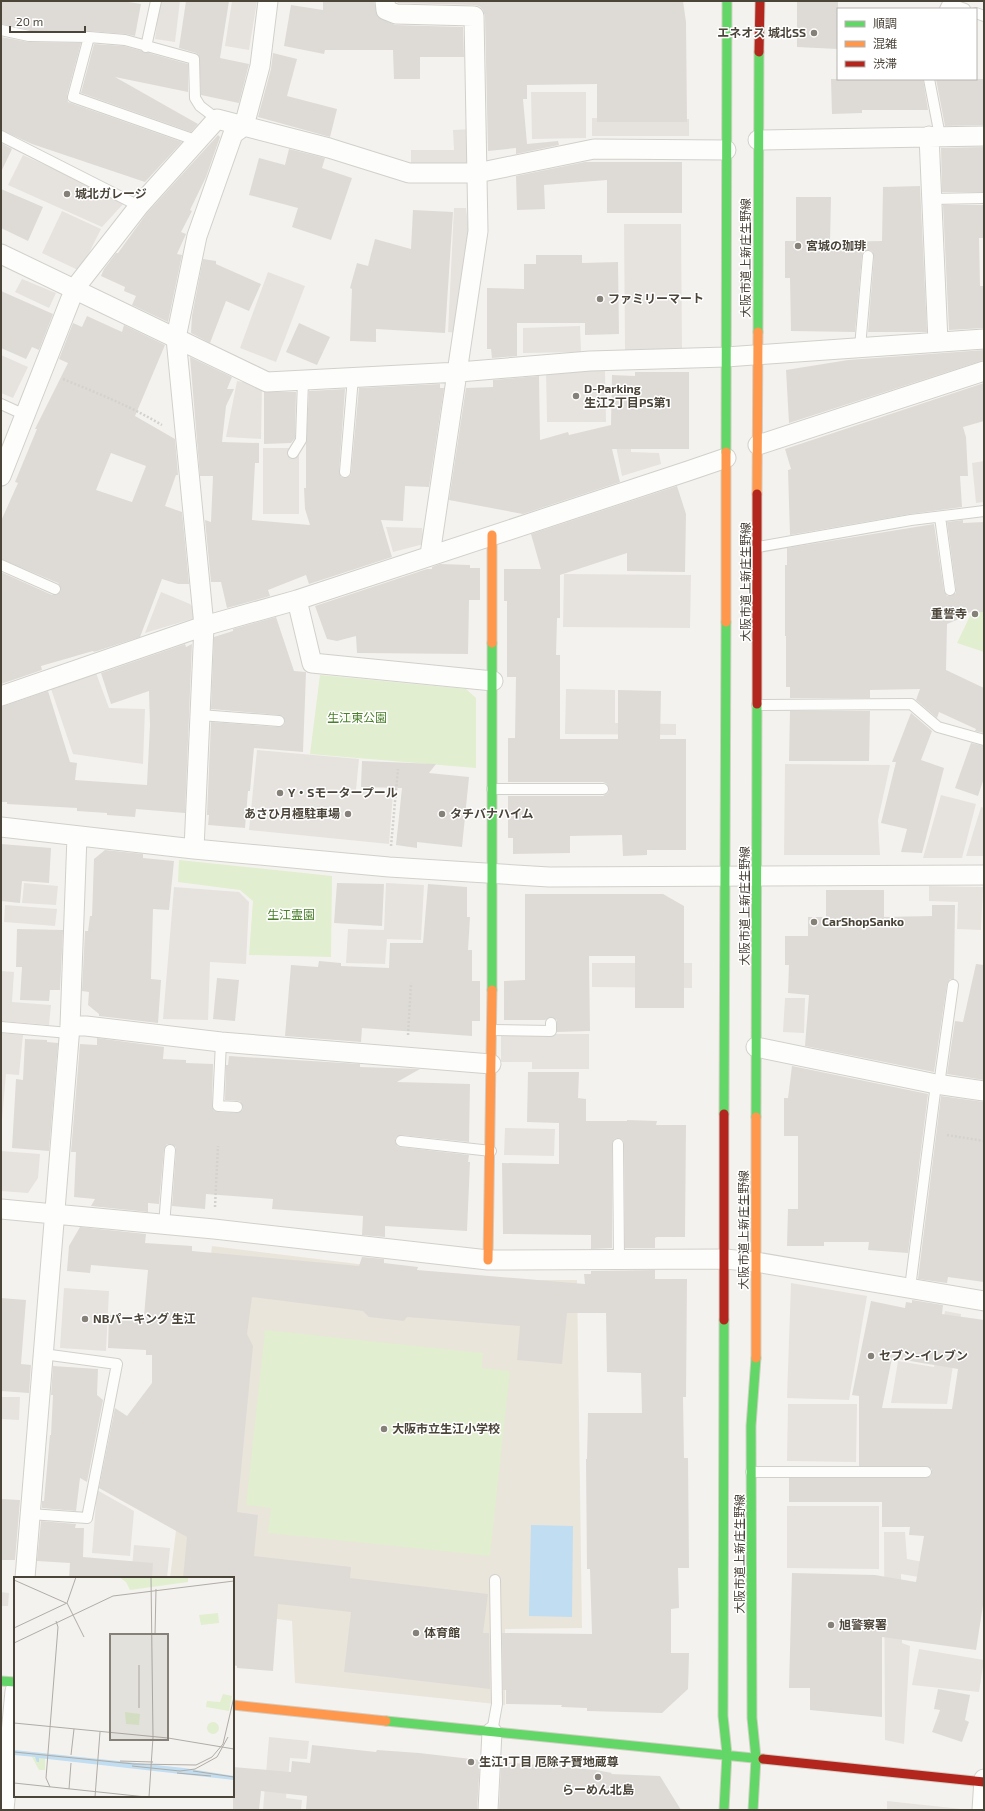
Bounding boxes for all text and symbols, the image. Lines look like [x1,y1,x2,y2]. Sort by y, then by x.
scale bar [10,8,85,34]
legend [837,8,977,80]
text: 20 m [16,14,43,28]
text: 順調 [873,16,897,30]
place label: エネオス 城北SS [717,25,806,39]
marker: エネオス 城北SS [809,28,819,38]
text: 混雑 [873,36,897,50]
text: 渋滞 [873,56,897,70]
place label: 城北ガレージ [75,186,147,200]
marker: 城北ガレージ [62,189,72,199]
street label: 大阪市道上新庄生野線 [738,198,752,318]
place label: 宮城の珈琲 [806,238,866,252]
marker: 宮城の珈琲 [793,241,803,251]
place label: ファミリーマート [608,291,704,305]
marker: ファミリーマート [595,294,605,304]
place label: D-Parking 生江2丁目PS第1 [584,381,671,409]
marker: D-Parking 生江2丁目PS第1 [571,391,581,401]
street label: 大阪市道上新庄生野線 [738,522,752,642]
place label: 重誓寺 [931,606,967,620]
marker: 重誓寺 [970,609,980,619]
park label: 生江東公園 [327,710,387,724]
place label: Y・Sモータープール [288,785,398,799]
marker: Y・Sモータープール [275,788,285,798]
place label: あさひ月極駐車場 [244,806,340,820]
place label: タチバナハイム [450,806,534,820]
marker: あさひ月極駐車場 [343,809,353,819]
marker: タチバナハイム [437,809,447,819]
street label: 大阪市道上新庄生野線 [737,846,751,966]
park label: 生江霊園 [267,907,315,921]
place label: CarShopSanko [822,914,904,928]
marker: CarShopSanko [809,917,819,927]
street label: 大阪市道上新庄生野線 [736,1170,750,1290]
place label: NBパーキング 生江 [93,1311,196,1325]
marker: NBパーキング 生江 [80,1314,90,1324]
place label: セブン-イレブン [879,1348,968,1362]
marker: セブン-イレブン [866,1351,876,1361]
place label: 大阪市立生江小学校 [392,1421,500,1435]
marker: 大阪市立生江小学校 [379,1424,389,1434]
street label: 大阪市道上新庄生野線 [732,1494,746,1614]
inset map [14,1577,234,1797]
place label: 旭警察署 [839,1617,887,1631]
marker: 旭警察署 [826,1620,836,1630]
place label: 体育館 [424,1625,460,1639]
marker: 体育館 [411,1628,421,1638]
place label: 生江1丁目 厄除子寶地蔵尊 [479,1754,619,1768]
marker: 生江1丁目 厄除子寶地蔵尊 [466,1757,476,1767]
marker: らーめん北島 [593,1772,603,1782]
place label: らーめん北島 [562,1782,634,1796]

